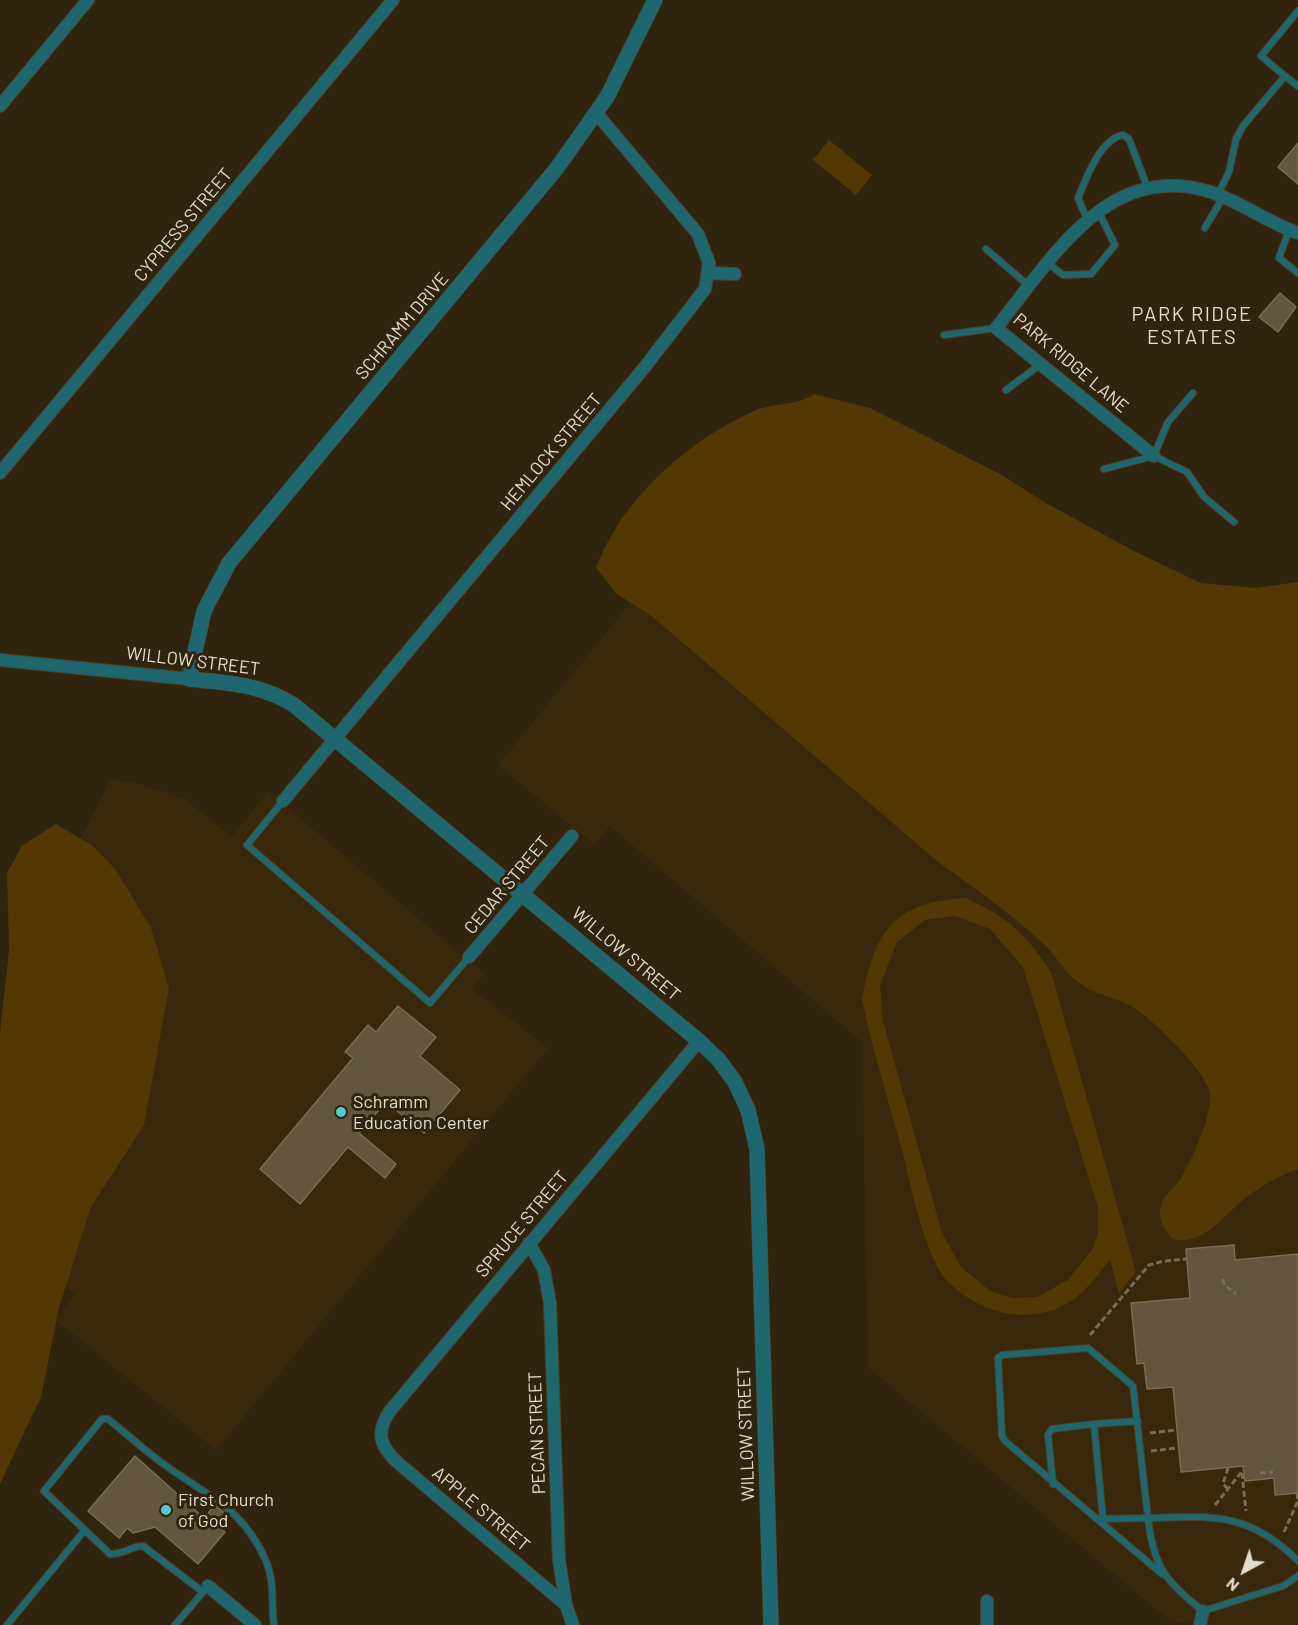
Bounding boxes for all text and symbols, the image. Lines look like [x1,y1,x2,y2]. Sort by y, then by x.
street label: CYPRESS STREET [129,164,237,286]
street label: SCHRAMM DRIVE [351,268,453,384]
district label: PARK RIDGE ESTATES [1131,302,1253,349]
street label: PARK RIDGE LANE [1009,309,1133,417]
street label: HEMLOCK STREET [496,389,606,515]
street label: WILLOW STREET [125,642,261,680]
street label: CEDAR STREET [460,832,554,938]
street label: WILLOW STREET [567,902,685,1006]
place label: Schramm Education Center [353,1091,489,1134]
marker: Schramm Education Center [334,1105,348,1119]
street label: SPRUCE STREET [471,1166,573,1282]
street label: WILLOW STREET [733,1366,759,1502]
street label: PECAN STREET [524,1371,550,1495]
street label: APPLE STREET [428,1462,534,1556]
place label: First Church of God [178,1489,274,1532]
marker: First Church of God [159,1503,173,1517]
north arrow [1214,1541,1274,1601]
text: N [1222,1574,1242,1596]

